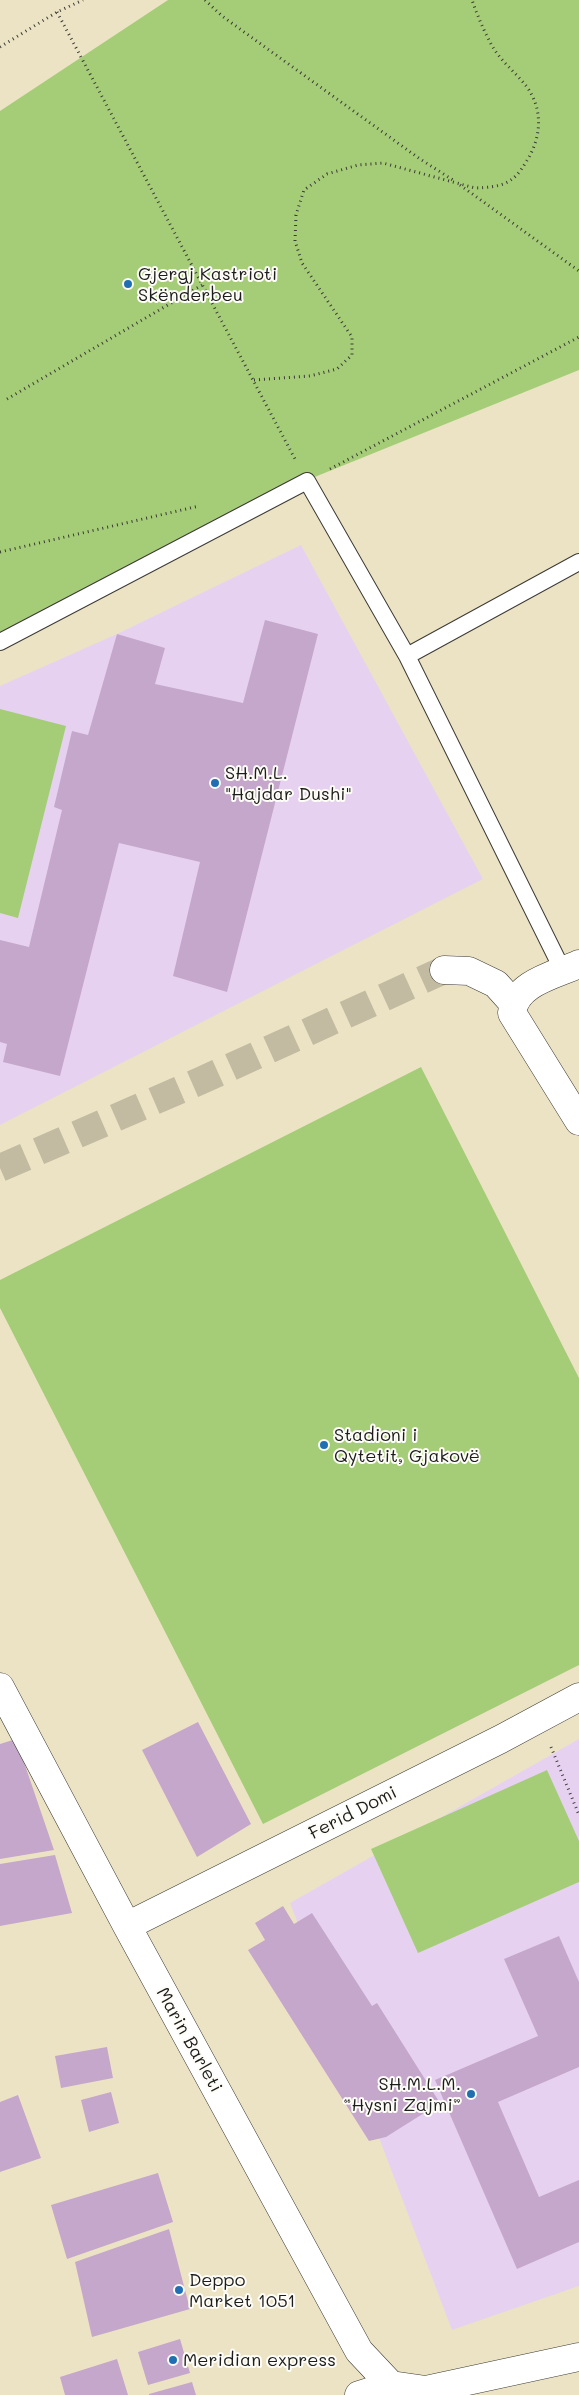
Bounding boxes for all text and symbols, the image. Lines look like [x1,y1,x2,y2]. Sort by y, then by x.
place label: Gjergj Kastrioti Skënderbeu [138,263,277,306]
marker: Gjergj Kastrioti Skënderbeu [122,278,134,290]
place label: SH.M.L. "Hajdar Dushi" [225,762,352,804]
marker: SH.M.L. "Hajdar Dushi" [209,777,221,789]
place label: Stadioni i Qytetit, Gjakovë [334,1424,480,1466]
marker: Stadioni i Qytetit, Gjakovë [318,1439,330,1451]
street label: Ferid Domi [305,1782,401,1844]
street label: Marin Barleti [151,1984,227,2096]
place label: SH.M.L.M. “Hysni Zajmi” [343,2073,461,2116]
marker: SH.M.L.M. “Hysni Zajmi” [465,2088,477,2100]
place label: Deppo Market 1051 [189,2269,296,2312]
marker: Deppo Market 1051 [173,2284,185,2296]
place label: Meridian express [183,2349,336,2371]
marker: Meridian express [167,2354,179,2366]

